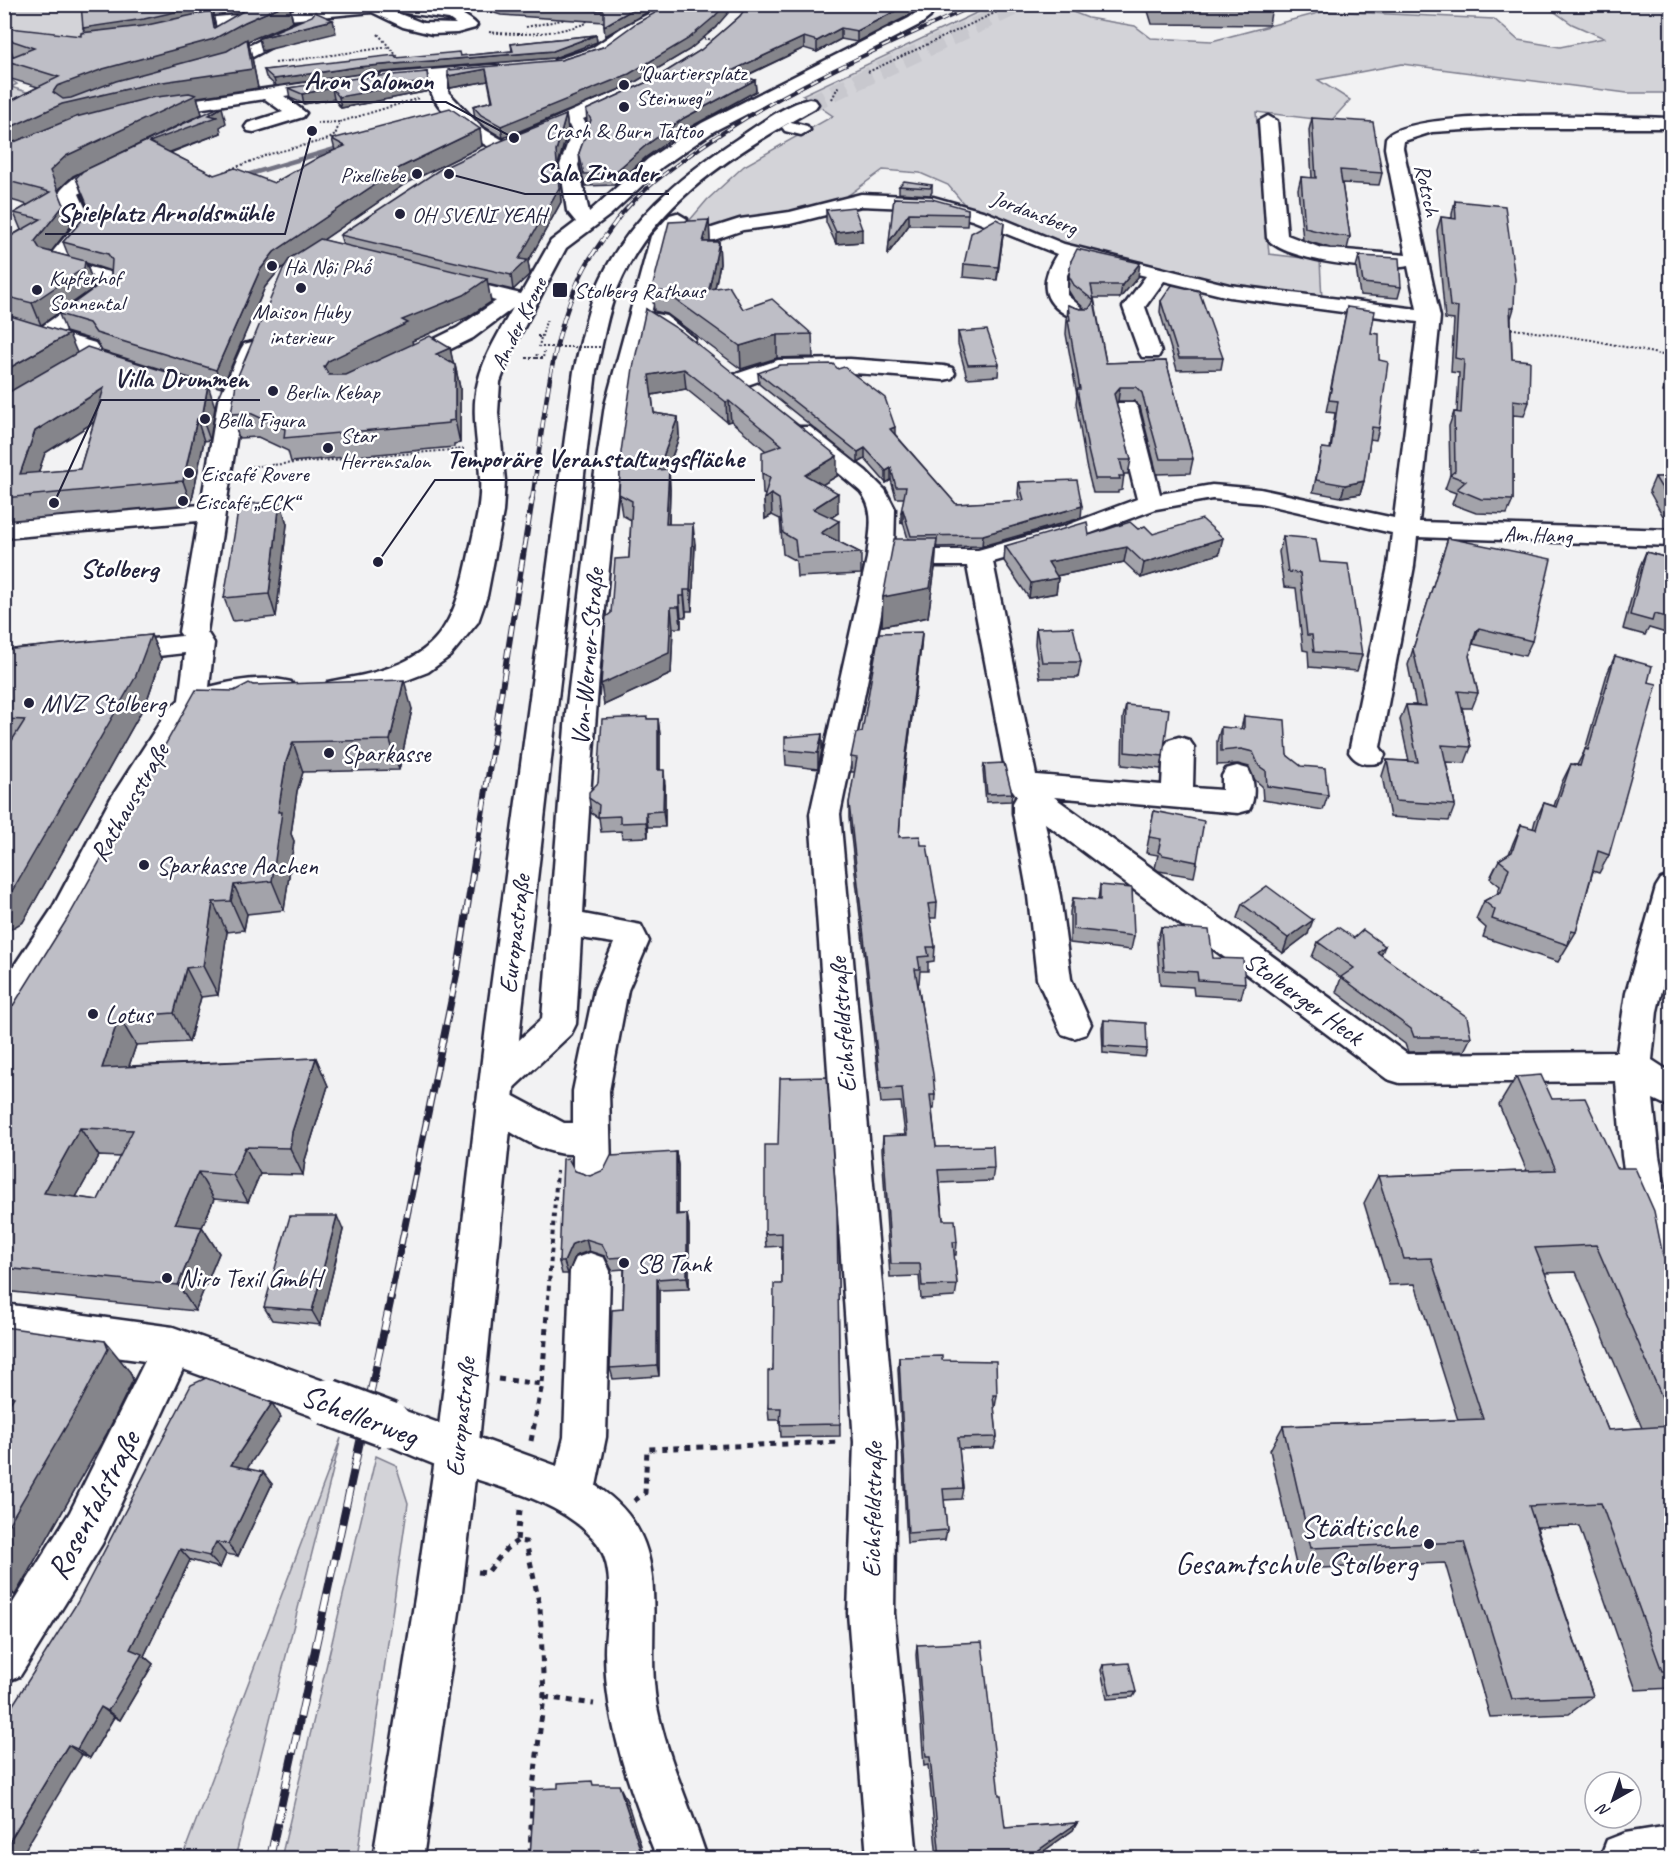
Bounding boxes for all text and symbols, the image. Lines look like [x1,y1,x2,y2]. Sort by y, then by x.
callout: Aron Salomon [292,57,446,102]
place label: "Quartiersplatz Steinweg" [636,59,748,112]
text: Aron Salomon [304,63,434,97]
marker: "Quartiersplatz Steinweg" [617,78,631,92]
marker: Crash & Burn Tattoo [617,100,631,114]
place label: Crash & Burn Tattoo [545,117,704,145]
callout: Sala Zinader [525,149,669,194]
text: Sala Zinader [537,155,661,189]
place label: Pixelliebe [340,161,407,189]
street label: Rotsch [1408,162,1447,221]
marker: Pixelliebe [410,167,424,181]
street label: Jordansberg [987,183,1083,242]
callout: Spielplatz Arnoldsmühle [45,189,285,234]
text: Spielplatz Arnoldsmühle [57,195,276,229]
place label: OH SVENI YEAH [412,201,550,229]
marker: OH SVENI YEAH [393,207,407,221]
place label: Hà Nội Phố [284,253,373,281]
marker: Hà Nội Phố [265,259,279,273]
place label: Kupferhof Sonnental [49,264,128,317]
street label: An der Krone [485,271,554,374]
place label: Stolberg Rathaus [574,277,707,305]
marker: Maison Huby interieur [294,281,308,295]
marker: Stolberg Rathaus [551,281,569,299]
marker: Kupferhof Sonnental [30,283,44,297]
place label: Maison Huby interieur [252,298,352,351]
callout: Villa Drummen [101,355,260,400]
text: Villa Drummen [114,361,250,395]
place label: Berlin Kebap [285,378,381,406]
marker: Berlin Kebap [266,384,280,398]
place label: Bella Figura [217,406,306,434]
marker: Bella Figura [198,412,212,426]
place label: Star Herrensalon [340,422,431,475]
callout: Temporäre Veranstaltungsfläche [435,435,755,480]
marker: Star Herrensalon [321,441,335,455]
text: Temporäre Veranstaltungsfläche [446,441,747,475]
place label: Eiscafé Rovere [201,460,310,488]
marker: Eiscafé Rovere [182,466,196,480]
place label: Eiscafé „ECK“ [195,488,303,516]
marker: Eiscafé „ECK“ [176,494,190,508]
street label: Am Hang [1503,520,1574,550]
district label: Stolberg [80,551,161,585]
street label: Von-Werner-Straße [563,565,612,747]
place label: MVZ Stolberg [41,687,168,720]
marker: MVZ Stolberg [22,696,36,710]
street label: Rathausstraße [82,735,178,867]
place label: Sparkasse [341,737,432,770]
marker: Sparkasse [322,746,336,760]
place label: Sparkasse Aachen [156,849,318,882]
marker: Sparkasse Aachen [137,858,151,872]
street label: Europastraße [491,870,538,995]
street label: Stolberger Heck [1238,944,1371,1054]
street label: Eichsfeldstraße [821,954,864,1094]
place label: Lotus [105,998,154,1031]
marker: Lotus [86,1007,100,1021]
place label: SB Tank [636,1247,712,1280]
marker: SB Tank [617,1256,631,1270]
place label: Niro Texil GmbH [179,1262,326,1295]
marker: Niro Texil GmbH [160,1271,174,1285]
street label: Europastraße [438,1353,483,1478]
street label: Schellerweg [295,1374,426,1457]
street label: Rosentalstraße [37,1421,151,1587]
street label: Eichsfeldstraße [855,1439,890,1578]
place label: Städtische Gesamtschule Stolberg [1175,1506,1420,1584]
marker: Städtische Gesamtschule Stolberg [1422,1537,1436,1551]
north arrow [1583,1770,1643,1830]
text: N [1591,1798,1614,1822]

